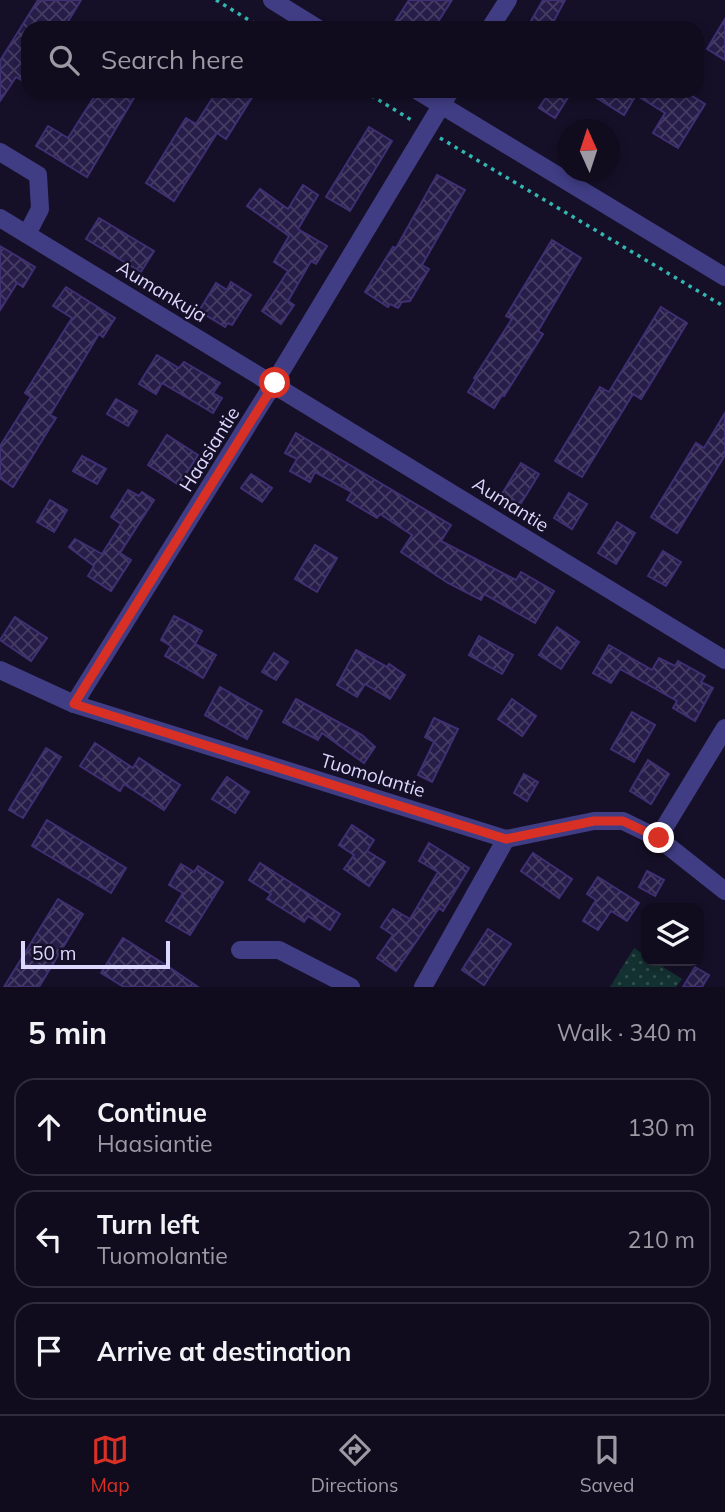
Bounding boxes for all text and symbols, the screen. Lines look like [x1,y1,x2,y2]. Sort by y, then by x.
search box [21,21,704,98]
icon: search [45,41,83,79]
text: Search here [101,43,244,76]
north arrow [557,119,620,182]
street label: Aumankuja [113,255,211,327]
route start [259,367,290,398]
street label: Haasiantie [174,402,244,496]
street label: Aumantie [468,471,554,537]
street label: Tuomolantie [318,748,428,802]
route end [643,822,674,853]
map controls [641,903,704,966]
button: layers [641,903,704,966]
scale bar [21,938,170,970]
text: 50 m [32,941,76,965]
text: 5 min [28,1014,107,1052]
text: Walk · 340 m [557,1018,697,1047]
text: Continue [97,1096,207,1129]
icon: ahead [30,1108,68,1146]
text: 130 m [627,1113,695,1142]
text: Haasiantie [97,1129,212,1158]
text: Turn left [97,1208,199,1241]
icon: left [30,1220,68,1258]
text: 210 m [627,1225,695,1254]
text: Tuomolantie [97,1241,228,1270]
icon: arrive [30,1332,68,1370]
text: Arrive at destination [97,1335,352,1368]
tab: Map [91,1431,130,1497]
tab: Directions [311,1431,399,1497]
tab: Saved [580,1431,634,1497]

